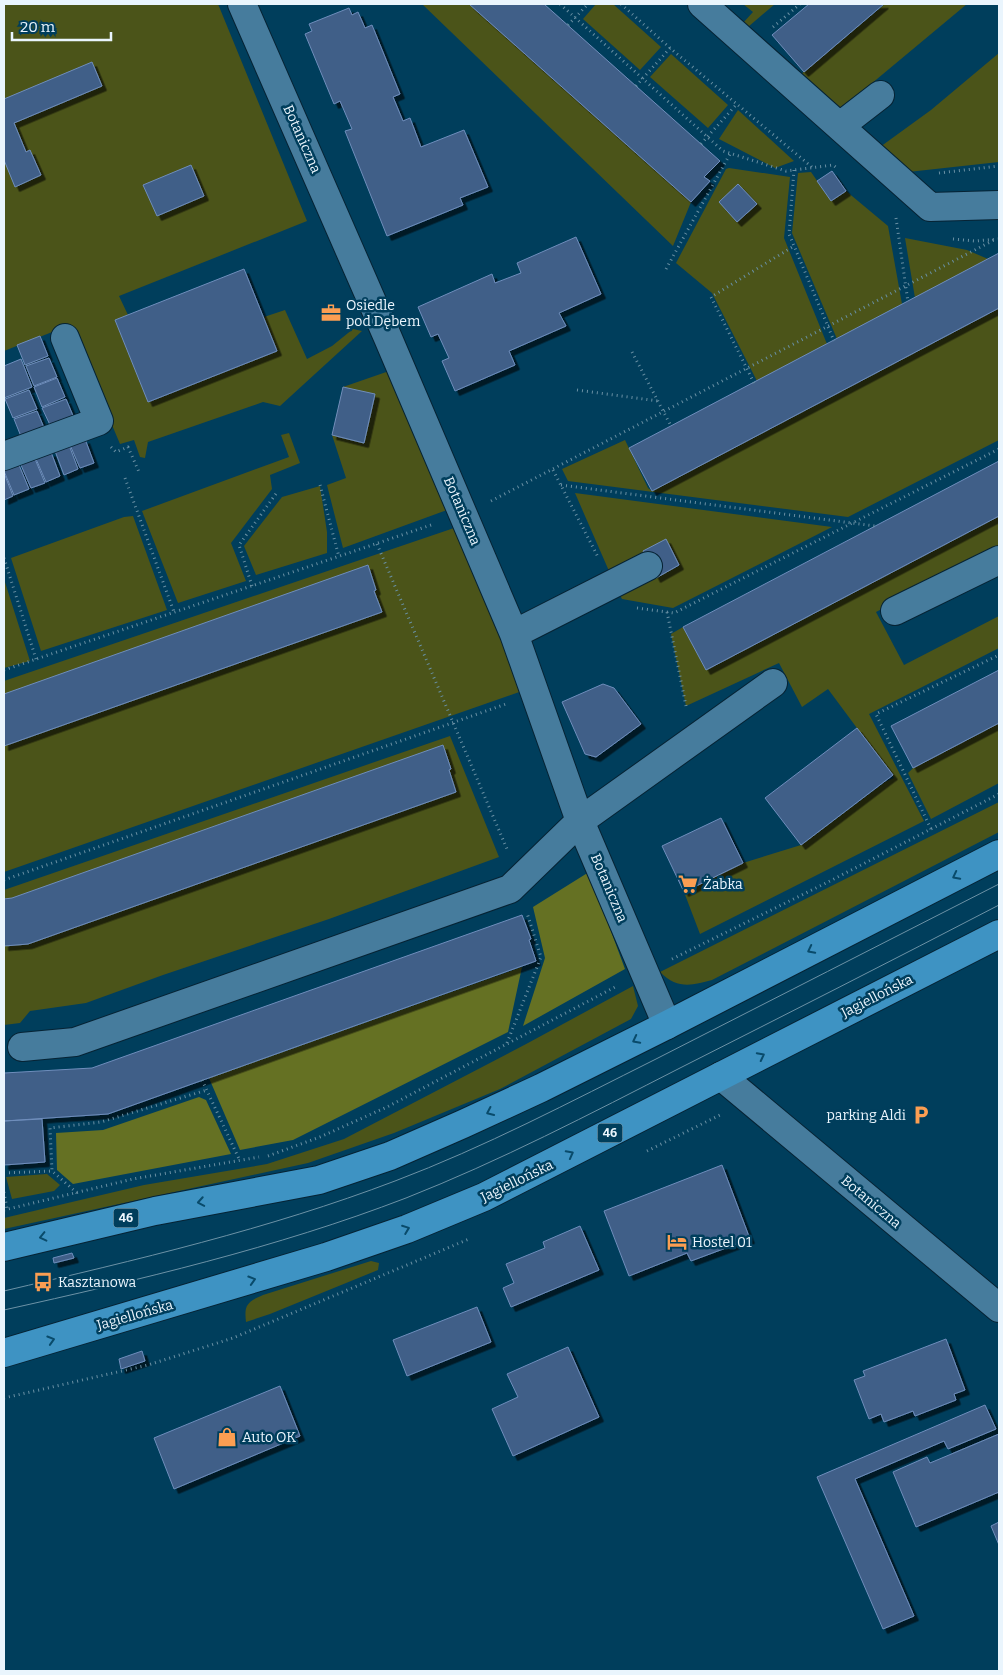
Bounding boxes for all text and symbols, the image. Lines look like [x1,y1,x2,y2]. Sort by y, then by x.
scale bar [12,10,111,42]
text: 20 m [20,18,56,36]
street label: Botaniczna [279,102,325,176]
place label: Osiedle pod Dębem [346,297,421,330]
office icon: Osiedle pod Dębem [320,302,342,324]
street label: Botaniczna [440,474,484,548]
street label: Botaniczna [587,851,631,925]
one-way arrow [952,870,961,880]
supermarket icon: Żabka [677,873,699,895]
place label: Żabka [703,876,743,893]
one-way arrow [808,944,817,954]
street label: Jagiellońska [837,970,916,1022]
one-way arrow [632,1034,641,1044]
one-way arrow [756,1052,765,1062]
parking icon: parking Aldi [910,1104,932,1126]
one-way arrow [486,1105,495,1116]
place label: parking Aldi [826,1107,906,1124]
road number: 46 [598,1124,622,1142]
one-way arrow [565,1151,574,1161]
street label: Jagiellońska [477,1156,556,1206]
street label: Botaniczna [838,1172,905,1232]
one-way arrow [197,1197,206,1207]
road number: 46 [114,1208,138,1228]
one-way arrow [401,1225,410,1235]
one-way arrow [38,1231,47,1242]
hotel icon: Hostel 01 [666,1231,688,1253]
place label: Hostel 01 [692,1234,752,1251]
bus stop icon: Kasztanowa [32,1271,54,1293]
place label: Kasztanowa [58,1274,137,1291]
one-way arrow [247,1275,256,1285]
street label: Jagiellońska [94,1296,175,1334]
one-way arrow [46,1335,54,1345]
shop icon: Auto OK [216,1426,238,1448]
place label: Auto OK [242,1429,296,1446]

